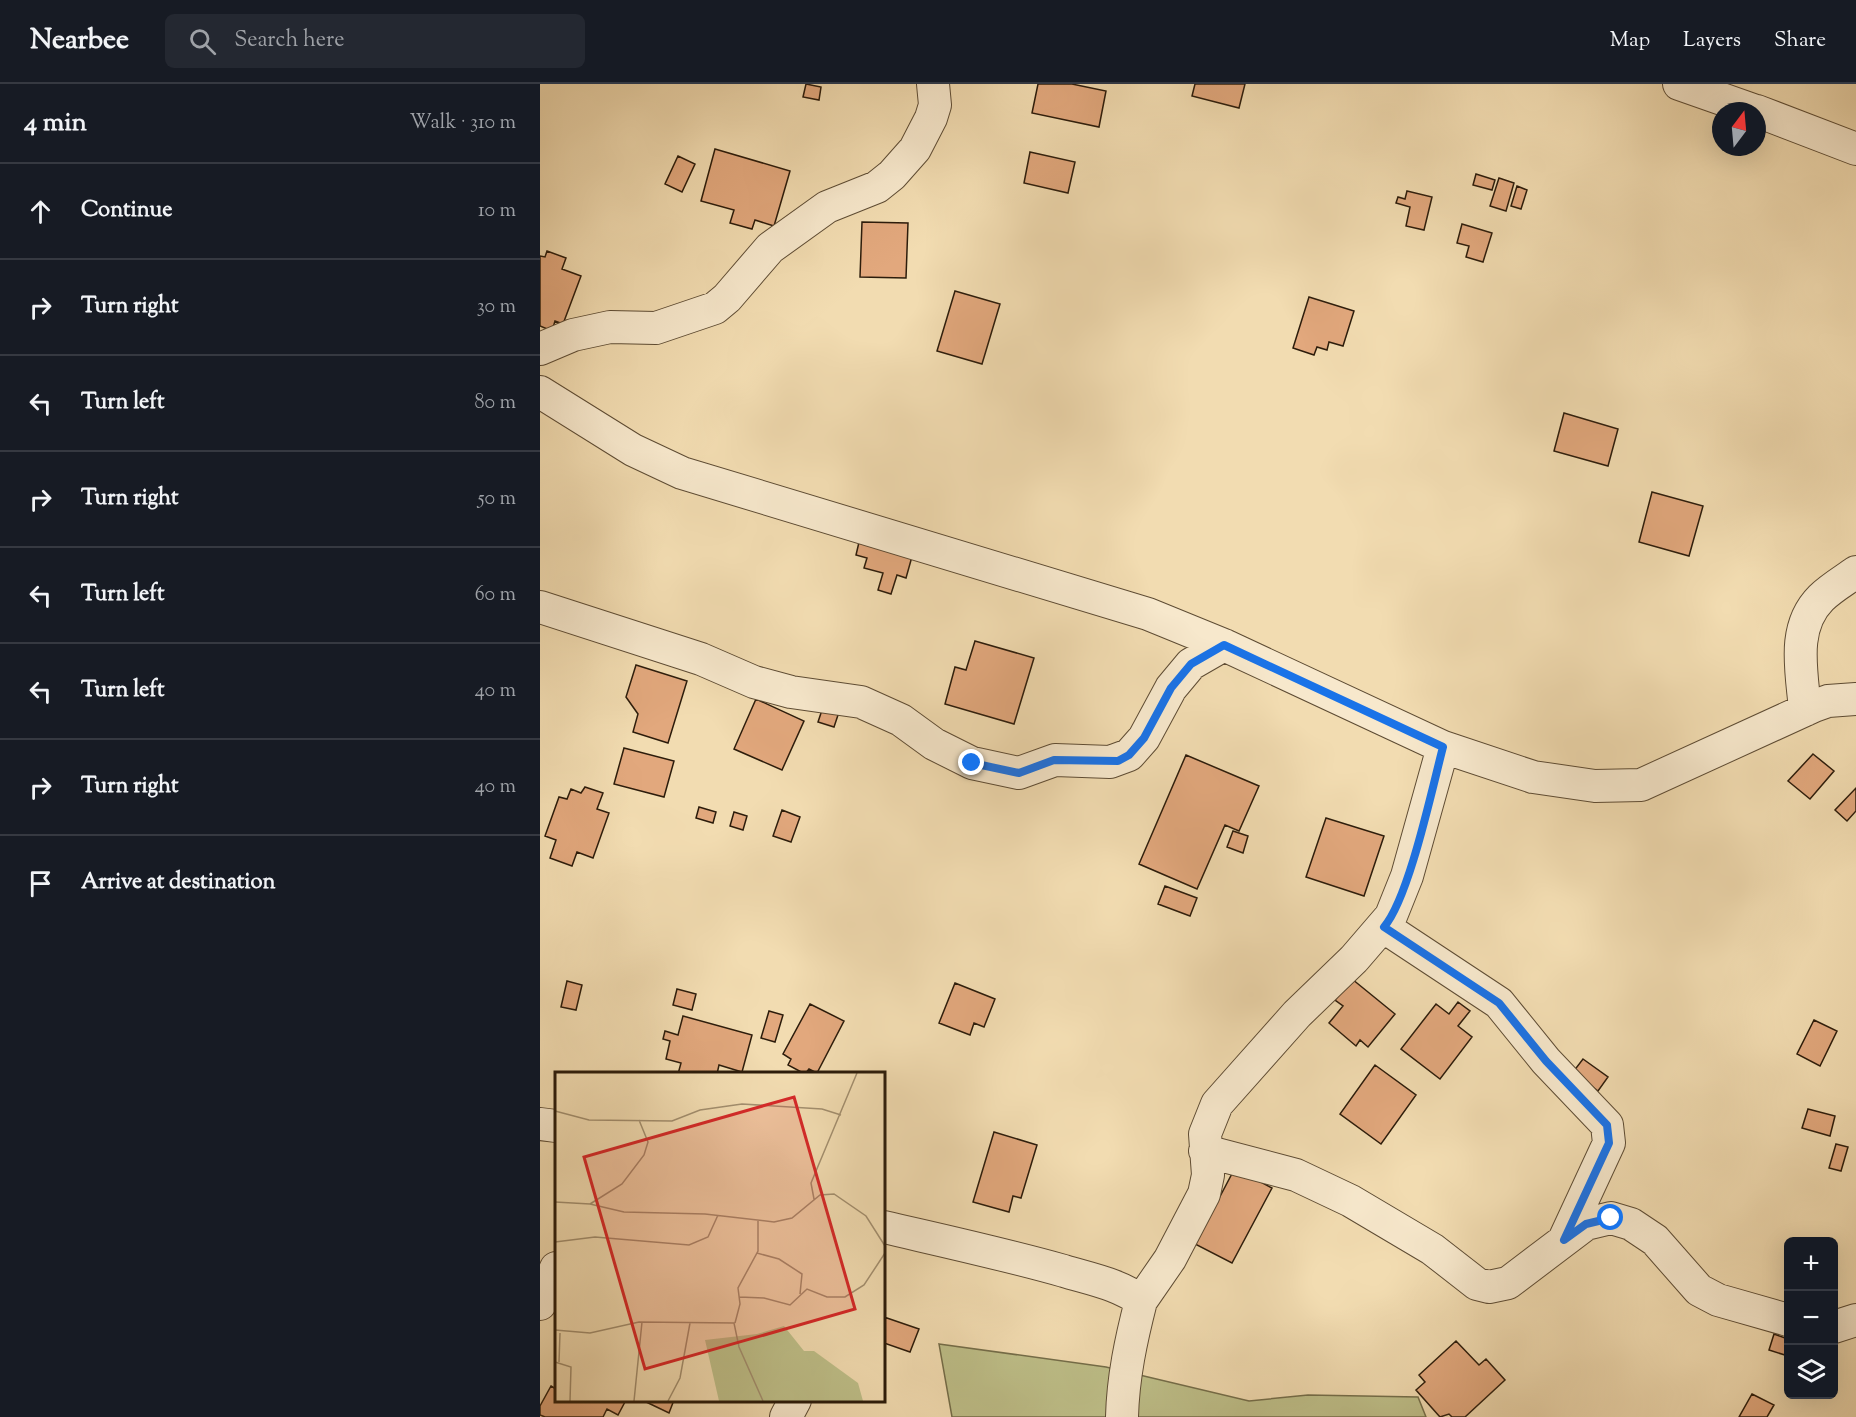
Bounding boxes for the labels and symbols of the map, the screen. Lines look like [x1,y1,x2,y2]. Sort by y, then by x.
north arrow [1712,102,1766,156]
route end [958,749,984,775]
inset map [555,1072,885,1402]
route start [1597,1204,1623,1230]

